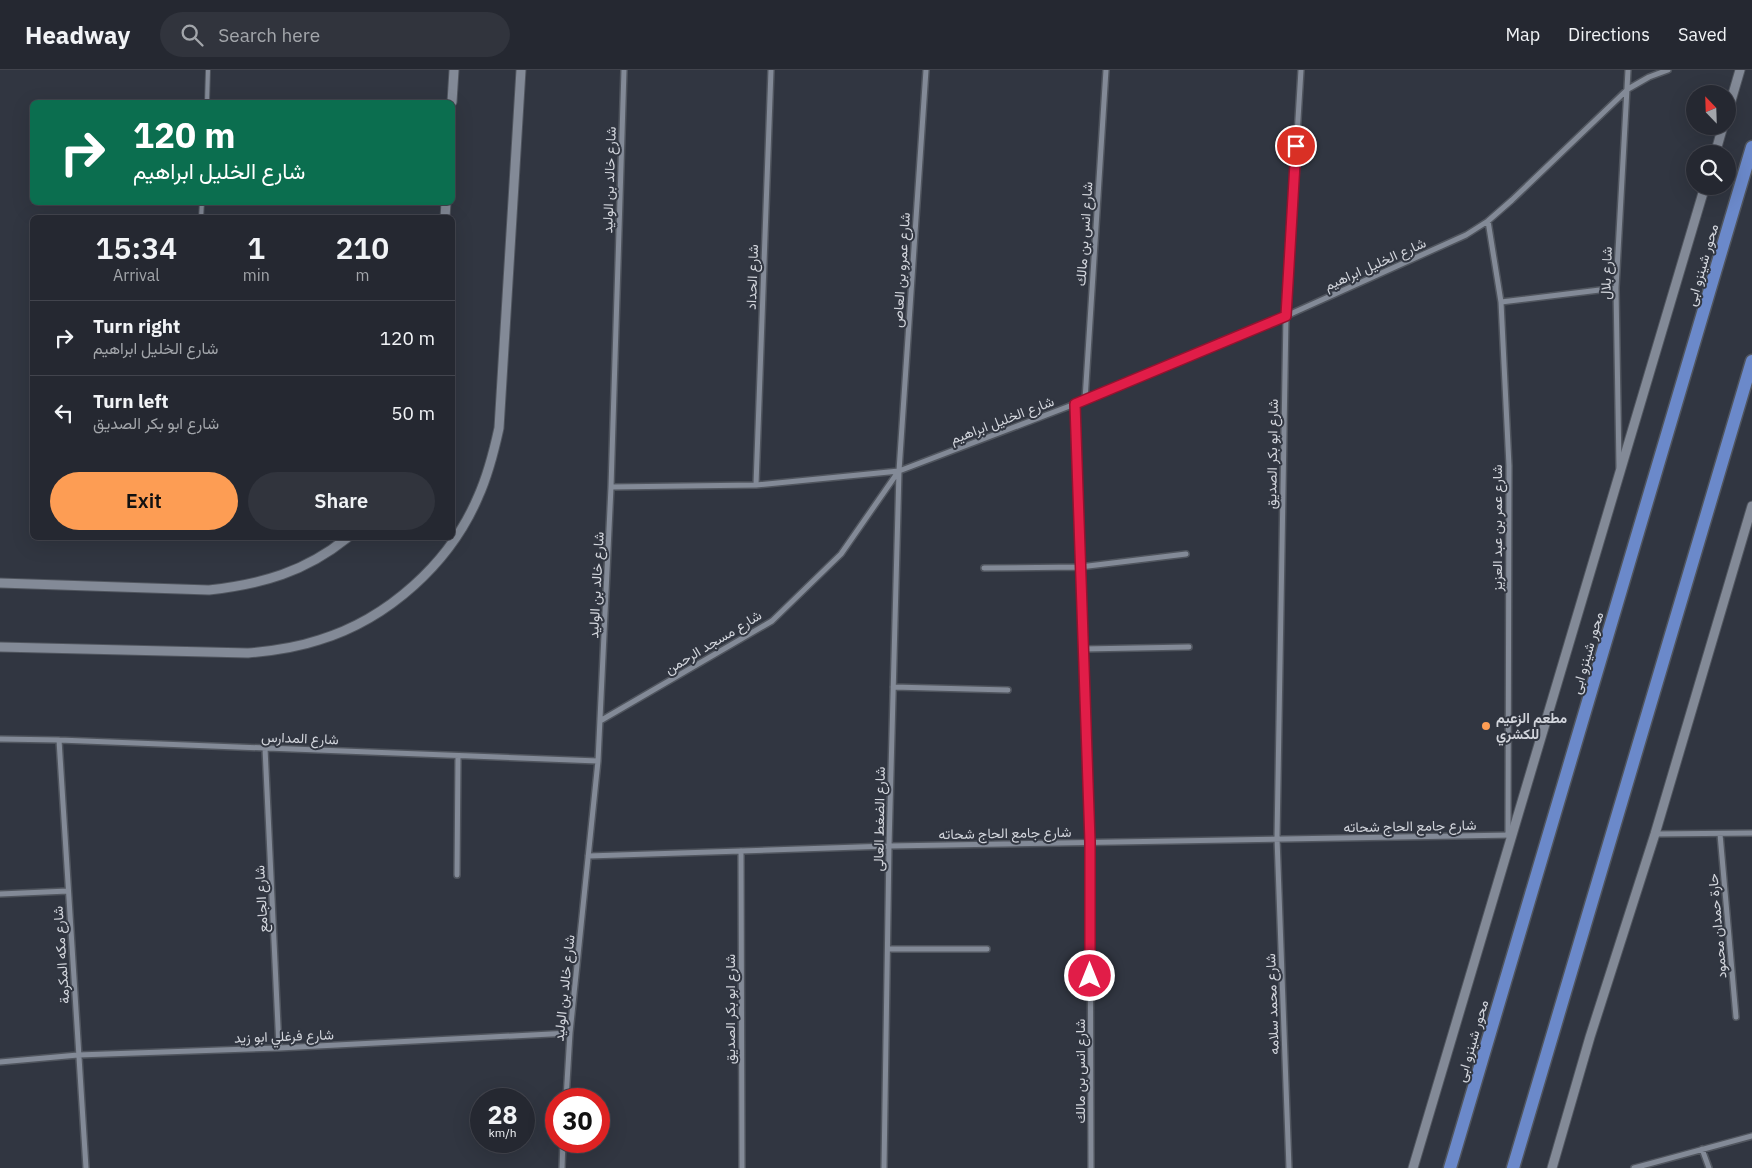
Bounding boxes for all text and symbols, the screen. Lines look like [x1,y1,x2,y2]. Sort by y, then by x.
search box [160,12,510,57]
text: Headway [25,19,130,51]
icon: search [178,21,206,49]
text: Search here [218,23,320,47]
text: Map [1505,23,1540,46]
text: Directions [1568,23,1650,46]
text: Saved [1678,23,1727,46]
north arrow [1686,85,1736,135]
map controls [1686,85,1736,195]
text: 120 m [133,112,236,158]
icon: right [50,120,115,185]
pin [1275,125,1317,167]
street label: شارع خالد بن الوليد [598,126,622,234]
icon: arrive [1282,132,1310,160]
button: search [1686,145,1736,195]
text: شارع الخليل ابراهيم [133,156,305,185]
street label: شارع انس بن مالك [1071,181,1099,287]
street label: شارع عمرو بن العاص [888,212,916,328]
street label: محور شينزو ابى [1682,222,1722,308]
text: 15:34 [96,228,177,267]
text: 1 [247,228,265,267]
text: 210 [335,228,389,267]
street label: شارع الخليل ابراهيم [1321,233,1430,296]
street label: شارع الحداد [742,244,764,310]
street label: شارع بلال [1596,246,1618,300]
text: Arrival [113,265,160,285]
text: min [243,265,270,285]
text: m [355,265,369,285]
text: Turn right [93,314,180,338]
icon: right [50,324,78,352]
text: 120 m [380,326,435,350]
text: شارع الخليل ابراهيم [93,338,218,358]
text: Turn left [93,389,169,413]
street label: شارع الخليل ابراهيم [948,392,1057,450]
icon: left [50,399,78,427]
street label: شارع ابو بكر الصديق [1262,399,1284,509]
text: 50 m [391,401,435,425]
text: شارع ابو بكر الصديق [93,413,219,433]
street label: شارع عمر بن عبد العزيز [1488,465,1508,592]
button: Exit [50,472,238,530]
button: Share [248,472,435,530]
street label: شارع خالد بن الوليد [584,531,610,639]
street label: شارع مسجد الرحمن [661,606,766,680]
street label: محور شينزو ابى [1567,610,1607,696]
place label: مطعم الزعيم للكشري [1496,709,1568,746]
marker: مطعم الزعيم للكشري [1480,720,1492,732]
street label: شارع المدارس [261,728,339,750]
street label: شارع الضغط العالى [869,766,891,872]
street label: شارع جامع الحاج شحاته [1343,816,1477,838]
street label: شارع جامع الحاج شحاته [938,823,1072,845]
street label: شارع الجامع [250,865,274,933]
street label: حارة حمدان محمود [1703,873,1731,979]
street label: شارع مكه المكرمة [49,905,75,1005]
street label: شارع خالد بن الوليد [549,934,581,1042]
position arrow [1063,949,1115,1001]
street label: شارع محمد سلامه [1261,953,1285,1055]
street label: شارع ابو بكر الصديق [721,954,741,1064]
street label: محور شينزو ابى [1452,998,1492,1084]
street label: شارع انس بن مالك [1071,1019,1091,1123]
street label: شارع فرغلي ابو زيد [234,1025,334,1050]
speed limit sign: 30 [545,1088,610,1153]
text: 28 [487,1098,518,1131]
text: km/h [488,1125,517,1140]

